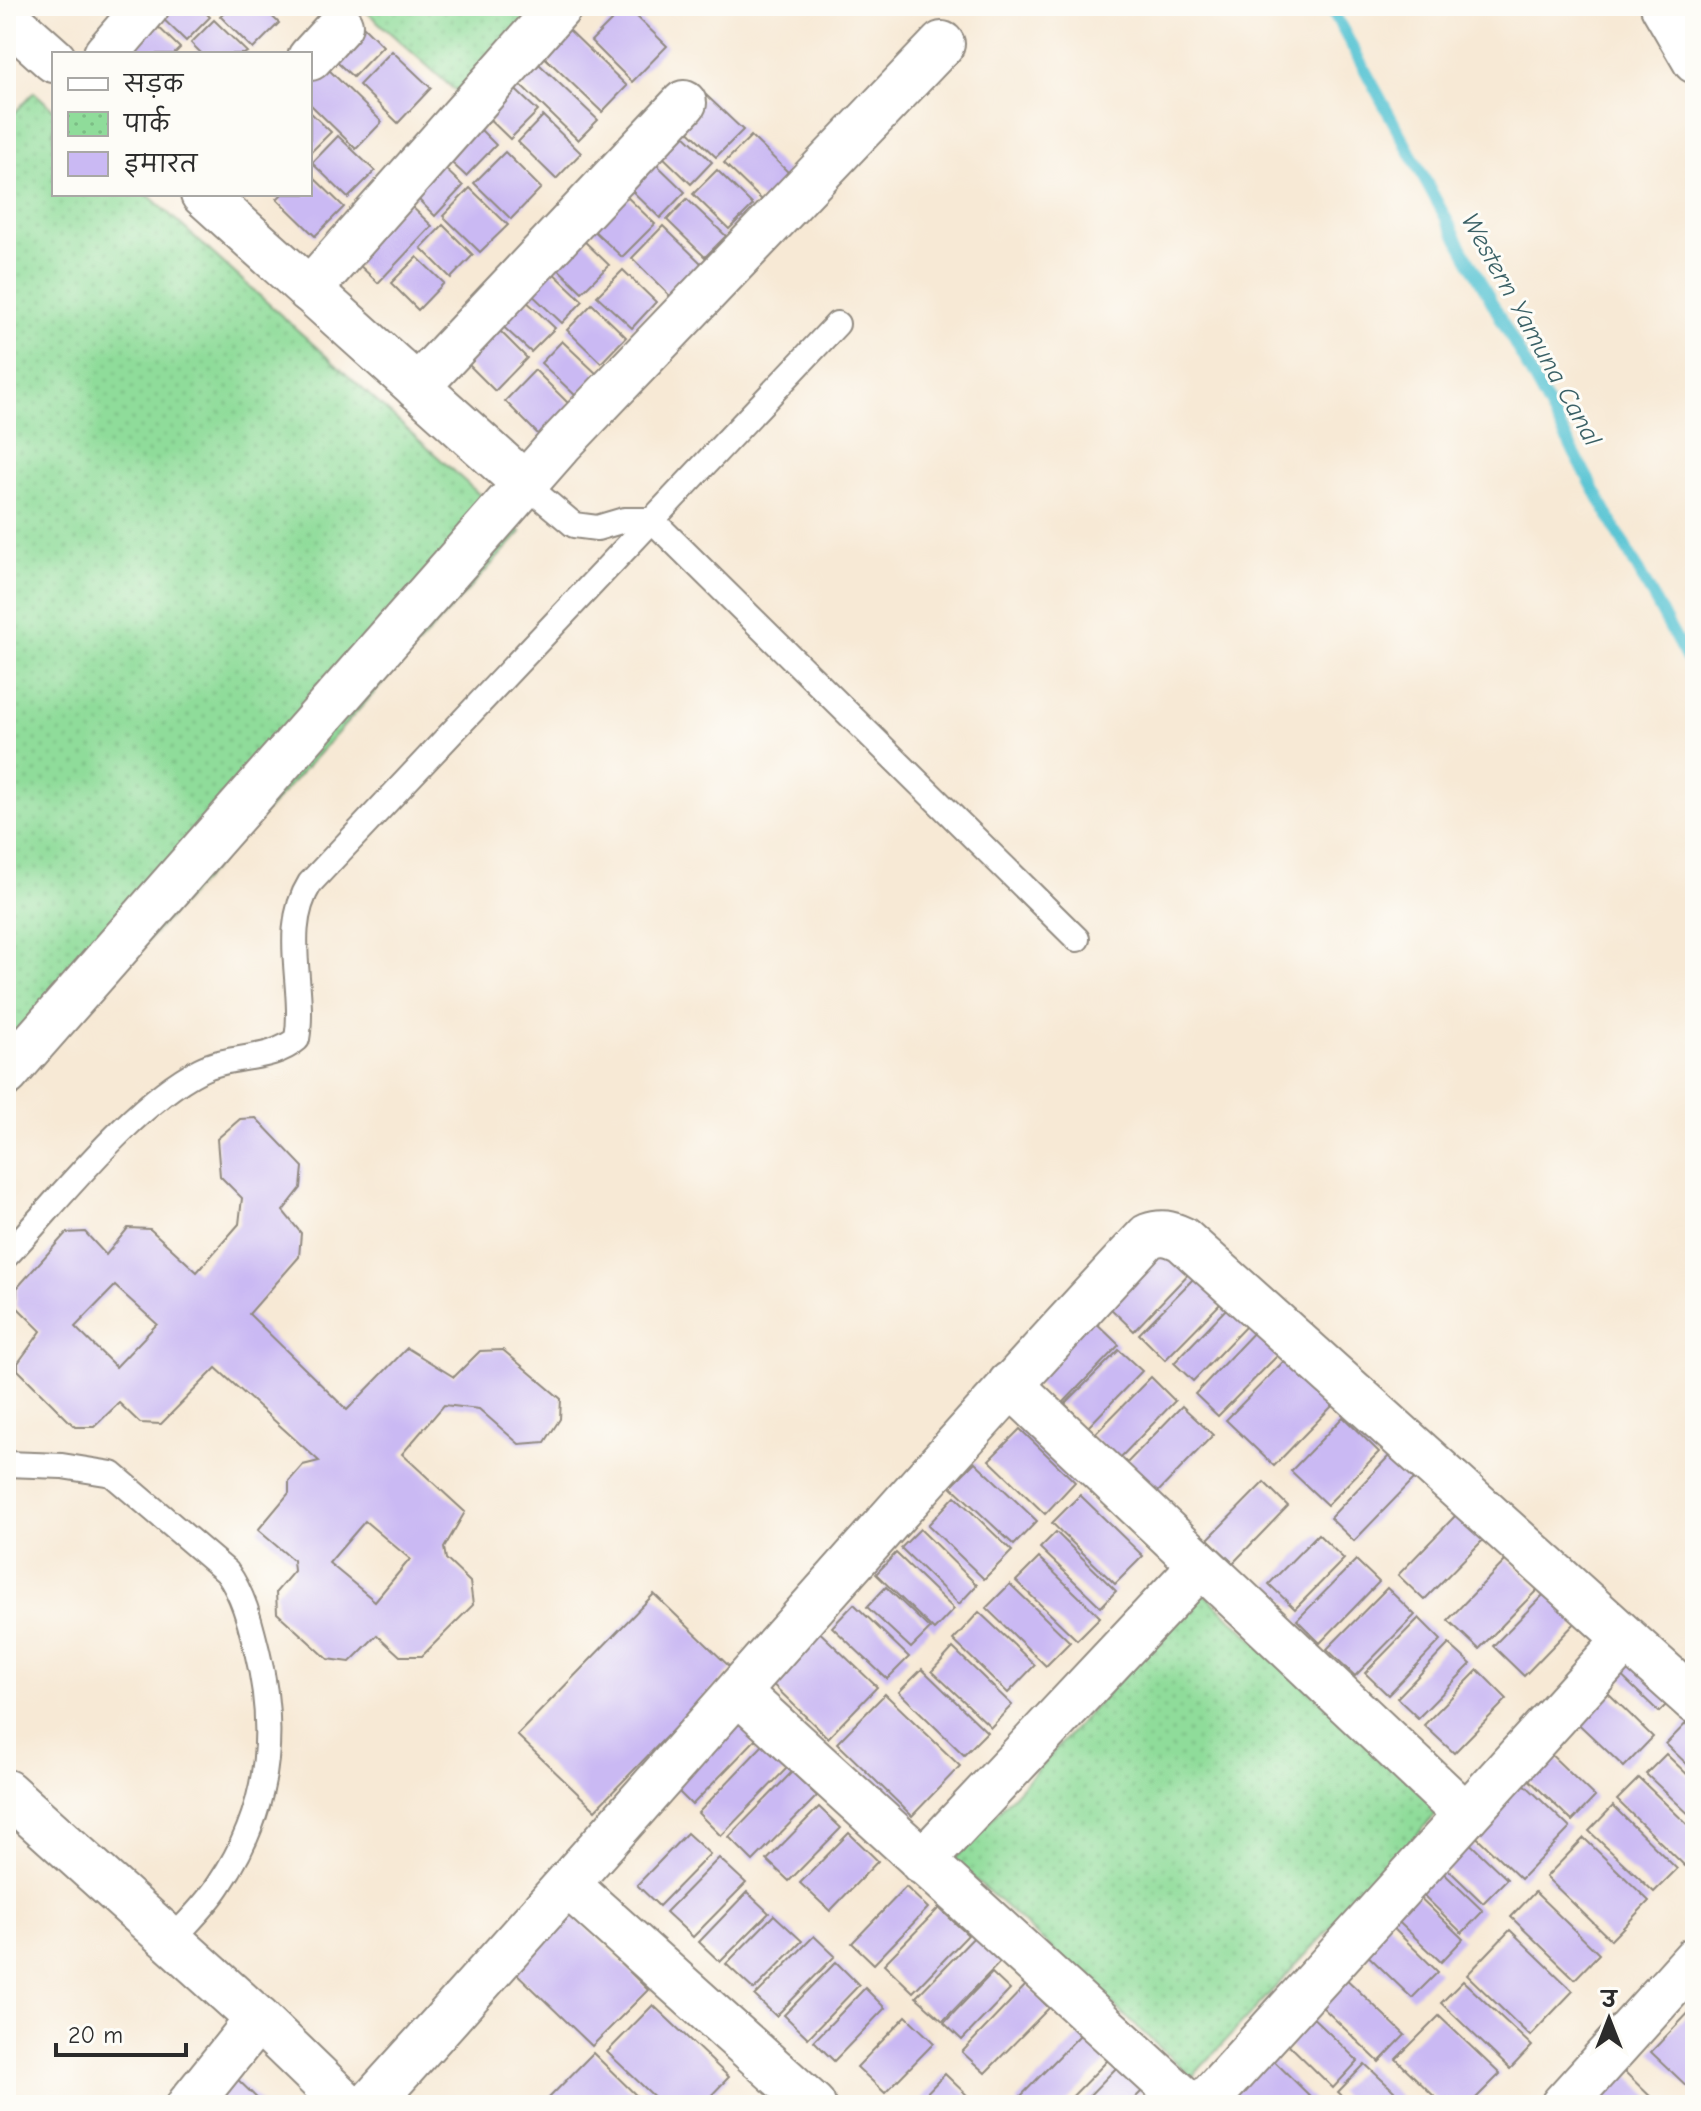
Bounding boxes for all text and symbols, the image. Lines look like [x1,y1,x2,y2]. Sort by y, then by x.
legend [52,52,312,196]
text: सड़क [122,70,185,98]
text: पार्क [122,105,171,138]
text: इमारत [124,150,199,178]
water label: Western Yamuna Canal [1455,208,1608,451]
north arrow [1569,1979,1649,2059]
text: उ [1600,1987,1619,2013]
scale bar [56,2007,186,2057]
text: 20 m [68,2021,123,2049]

